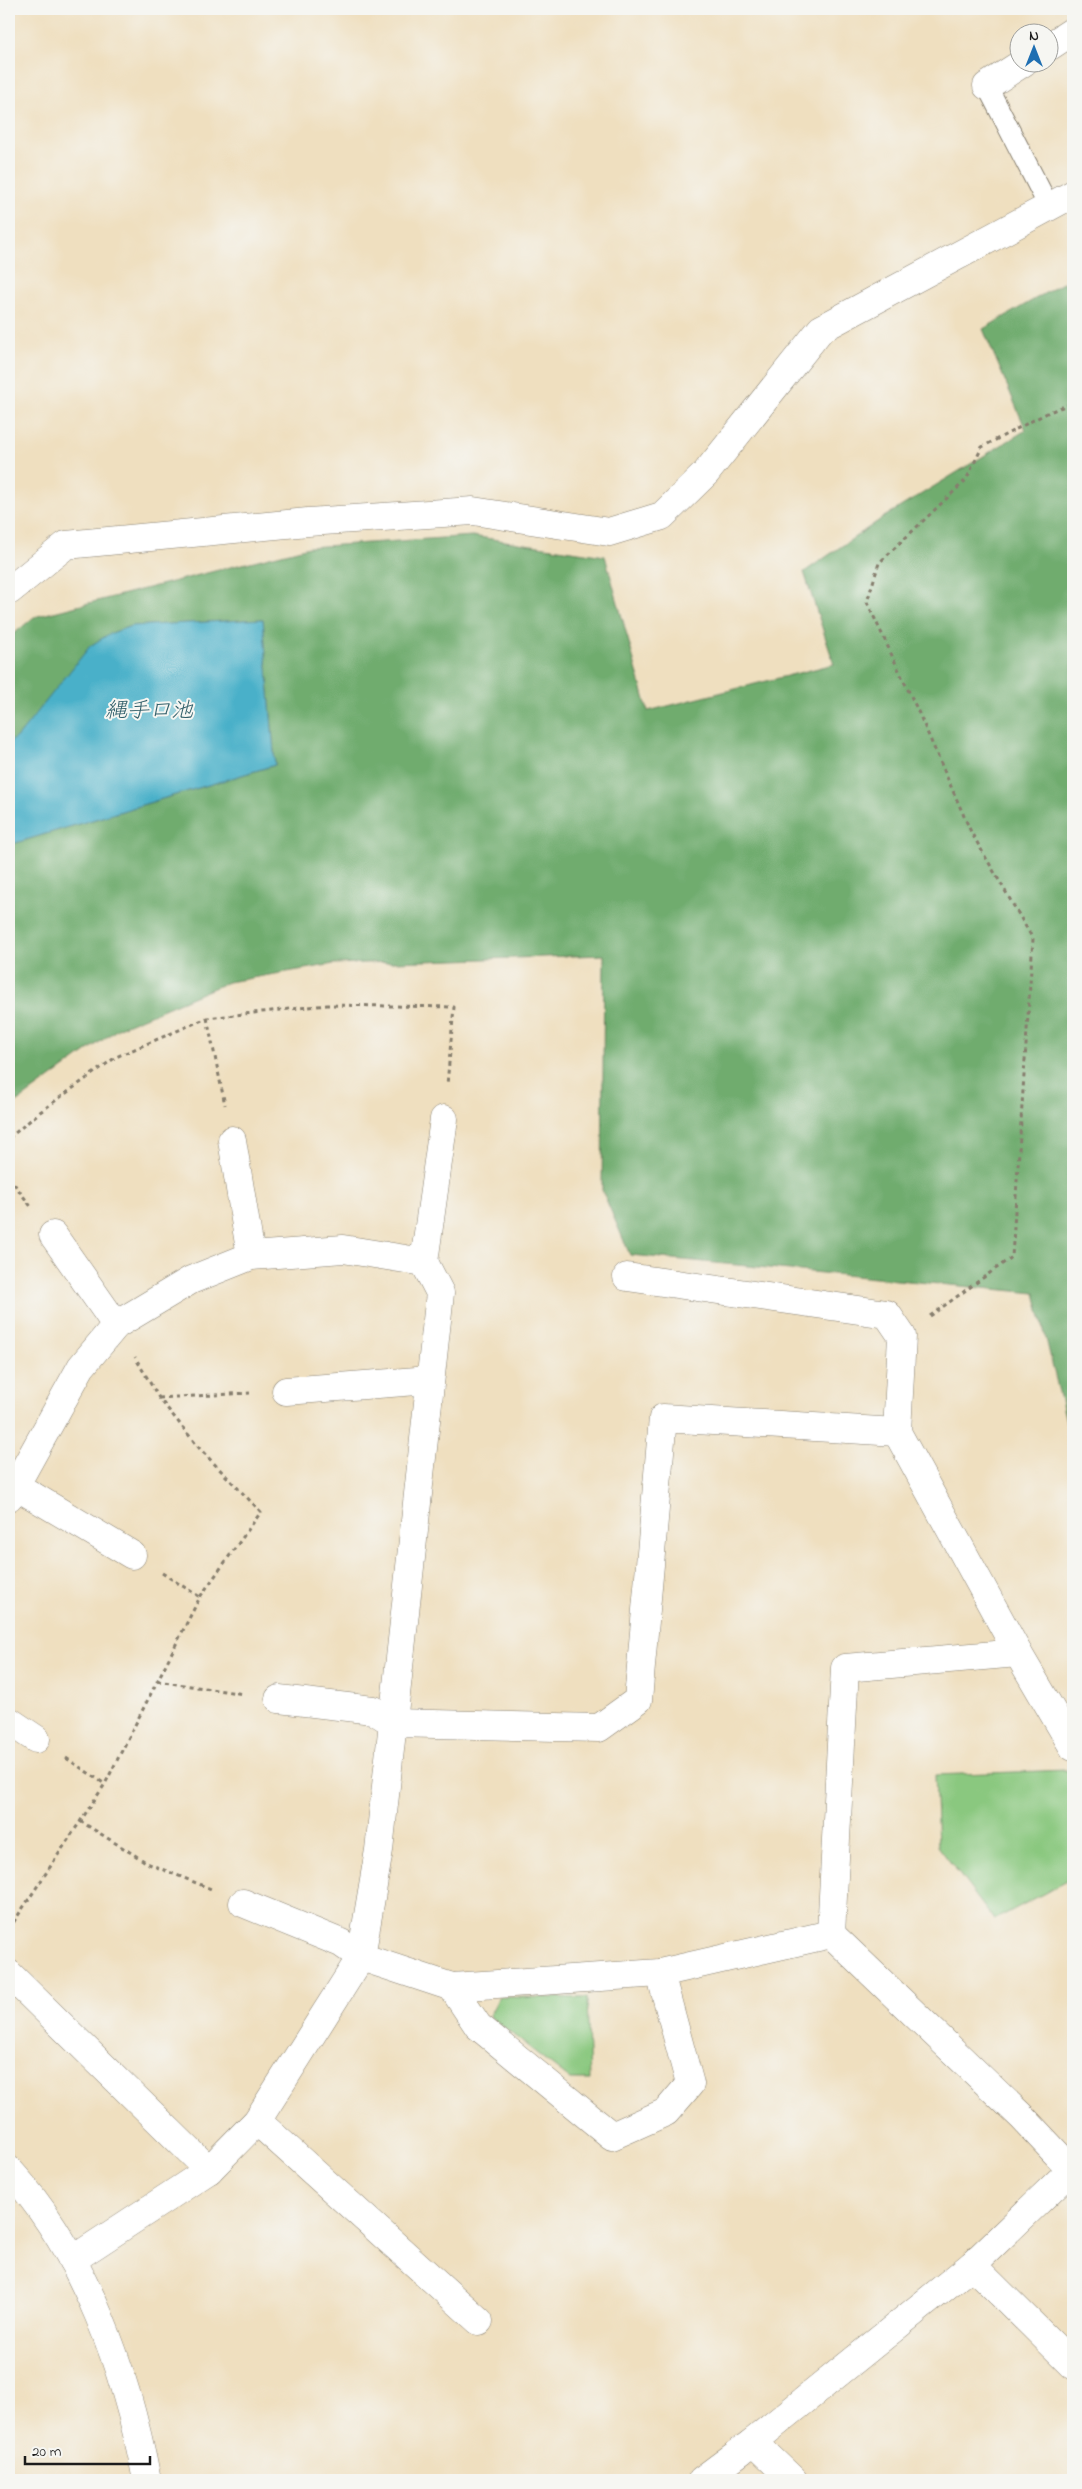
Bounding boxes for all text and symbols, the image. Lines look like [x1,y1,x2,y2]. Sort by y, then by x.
north arrow [1010,22,1060,72]
text: N [1029,26,1039,47]
water label: 縄手口池 [105,696,194,728]
scale bar [25,2434,150,2466]
text: 20 m [32,2441,62,2463]

